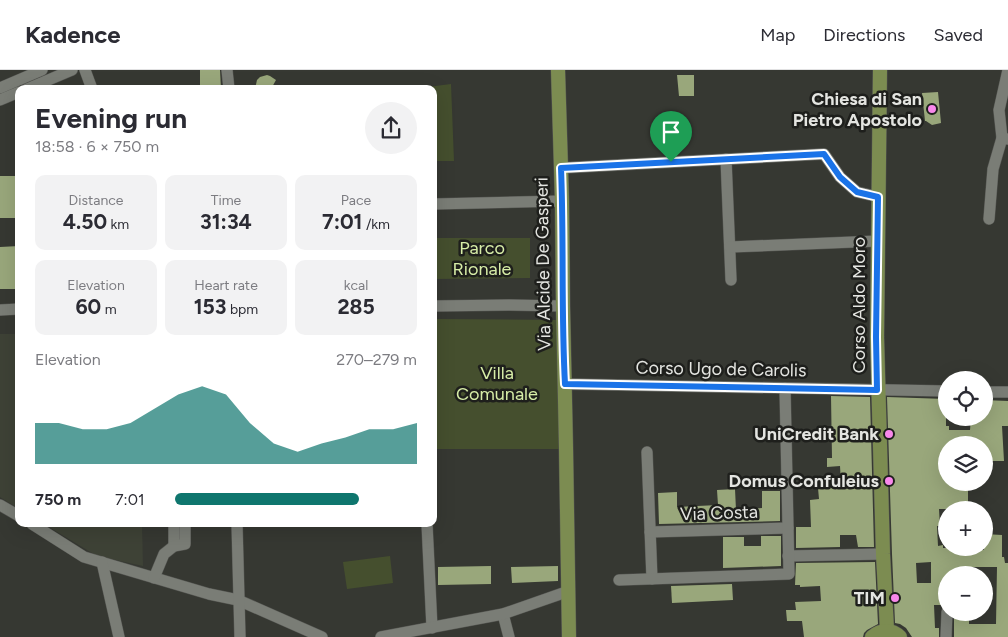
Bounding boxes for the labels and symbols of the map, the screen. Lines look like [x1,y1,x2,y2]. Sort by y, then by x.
place label: Chiesa di San Pietro Apostolo [793,88,922,131]
marker: Chiesa di San Pietro Apostolo [926,103,938,115]
pin [650,111,692,162]
street label: Via Alcide De Gasperi [530,177,556,351]
park label: Parco Rionale [453,237,512,280]
street label: Corso Aldo Moro [848,237,870,373]
street label: Corso Ugo de Carolis [635,357,807,381]
park label: Villa Comunale [456,362,538,405]
place label: UniCredit Bank [754,423,879,445]
marker: UniCredit Bank [883,428,895,440]
place label: Domus Confuleius [729,470,880,492]
marker: Domus Confuleius [883,475,895,487]
street label: Via Costa [680,501,758,525]
place label: TIM [854,587,885,609]
marker: TIM [889,592,901,604]

